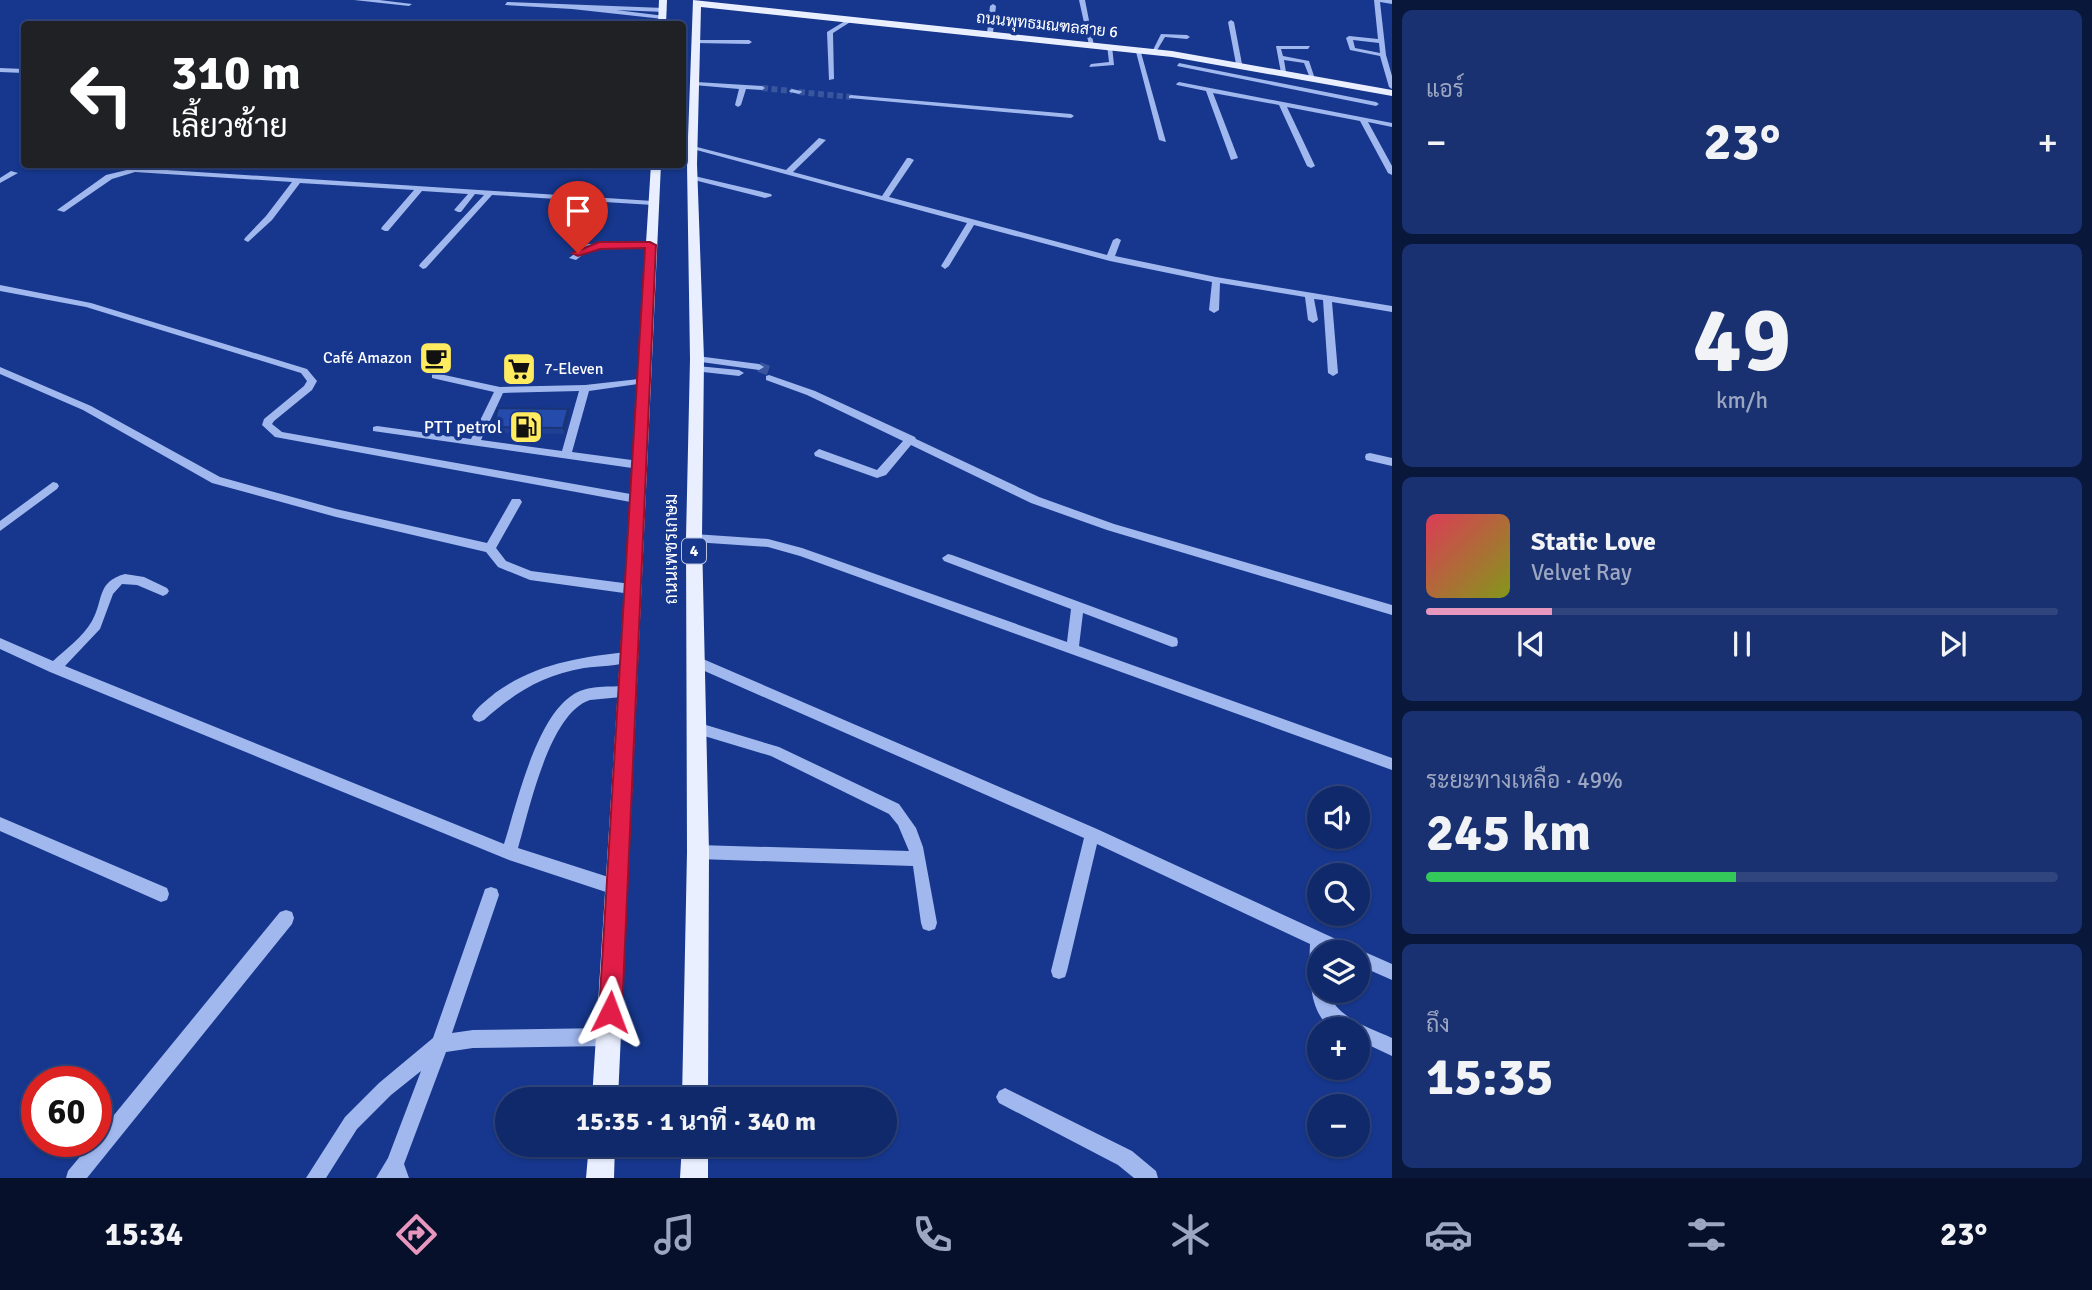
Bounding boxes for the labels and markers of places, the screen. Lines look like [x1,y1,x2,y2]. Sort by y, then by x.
pin [548,181,608,253]
cafe icon: Café Amazon [417,339,455,377]
place label: Café Amazon [323,348,412,368]
supermarket icon: 7-Eleven [500,350,538,388]
place label: 7-Eleven [544,359,603,379]
fuel station icon: PTT petrol [507,408,545,446]
place label: PTT petrol [424,416,502,438]

